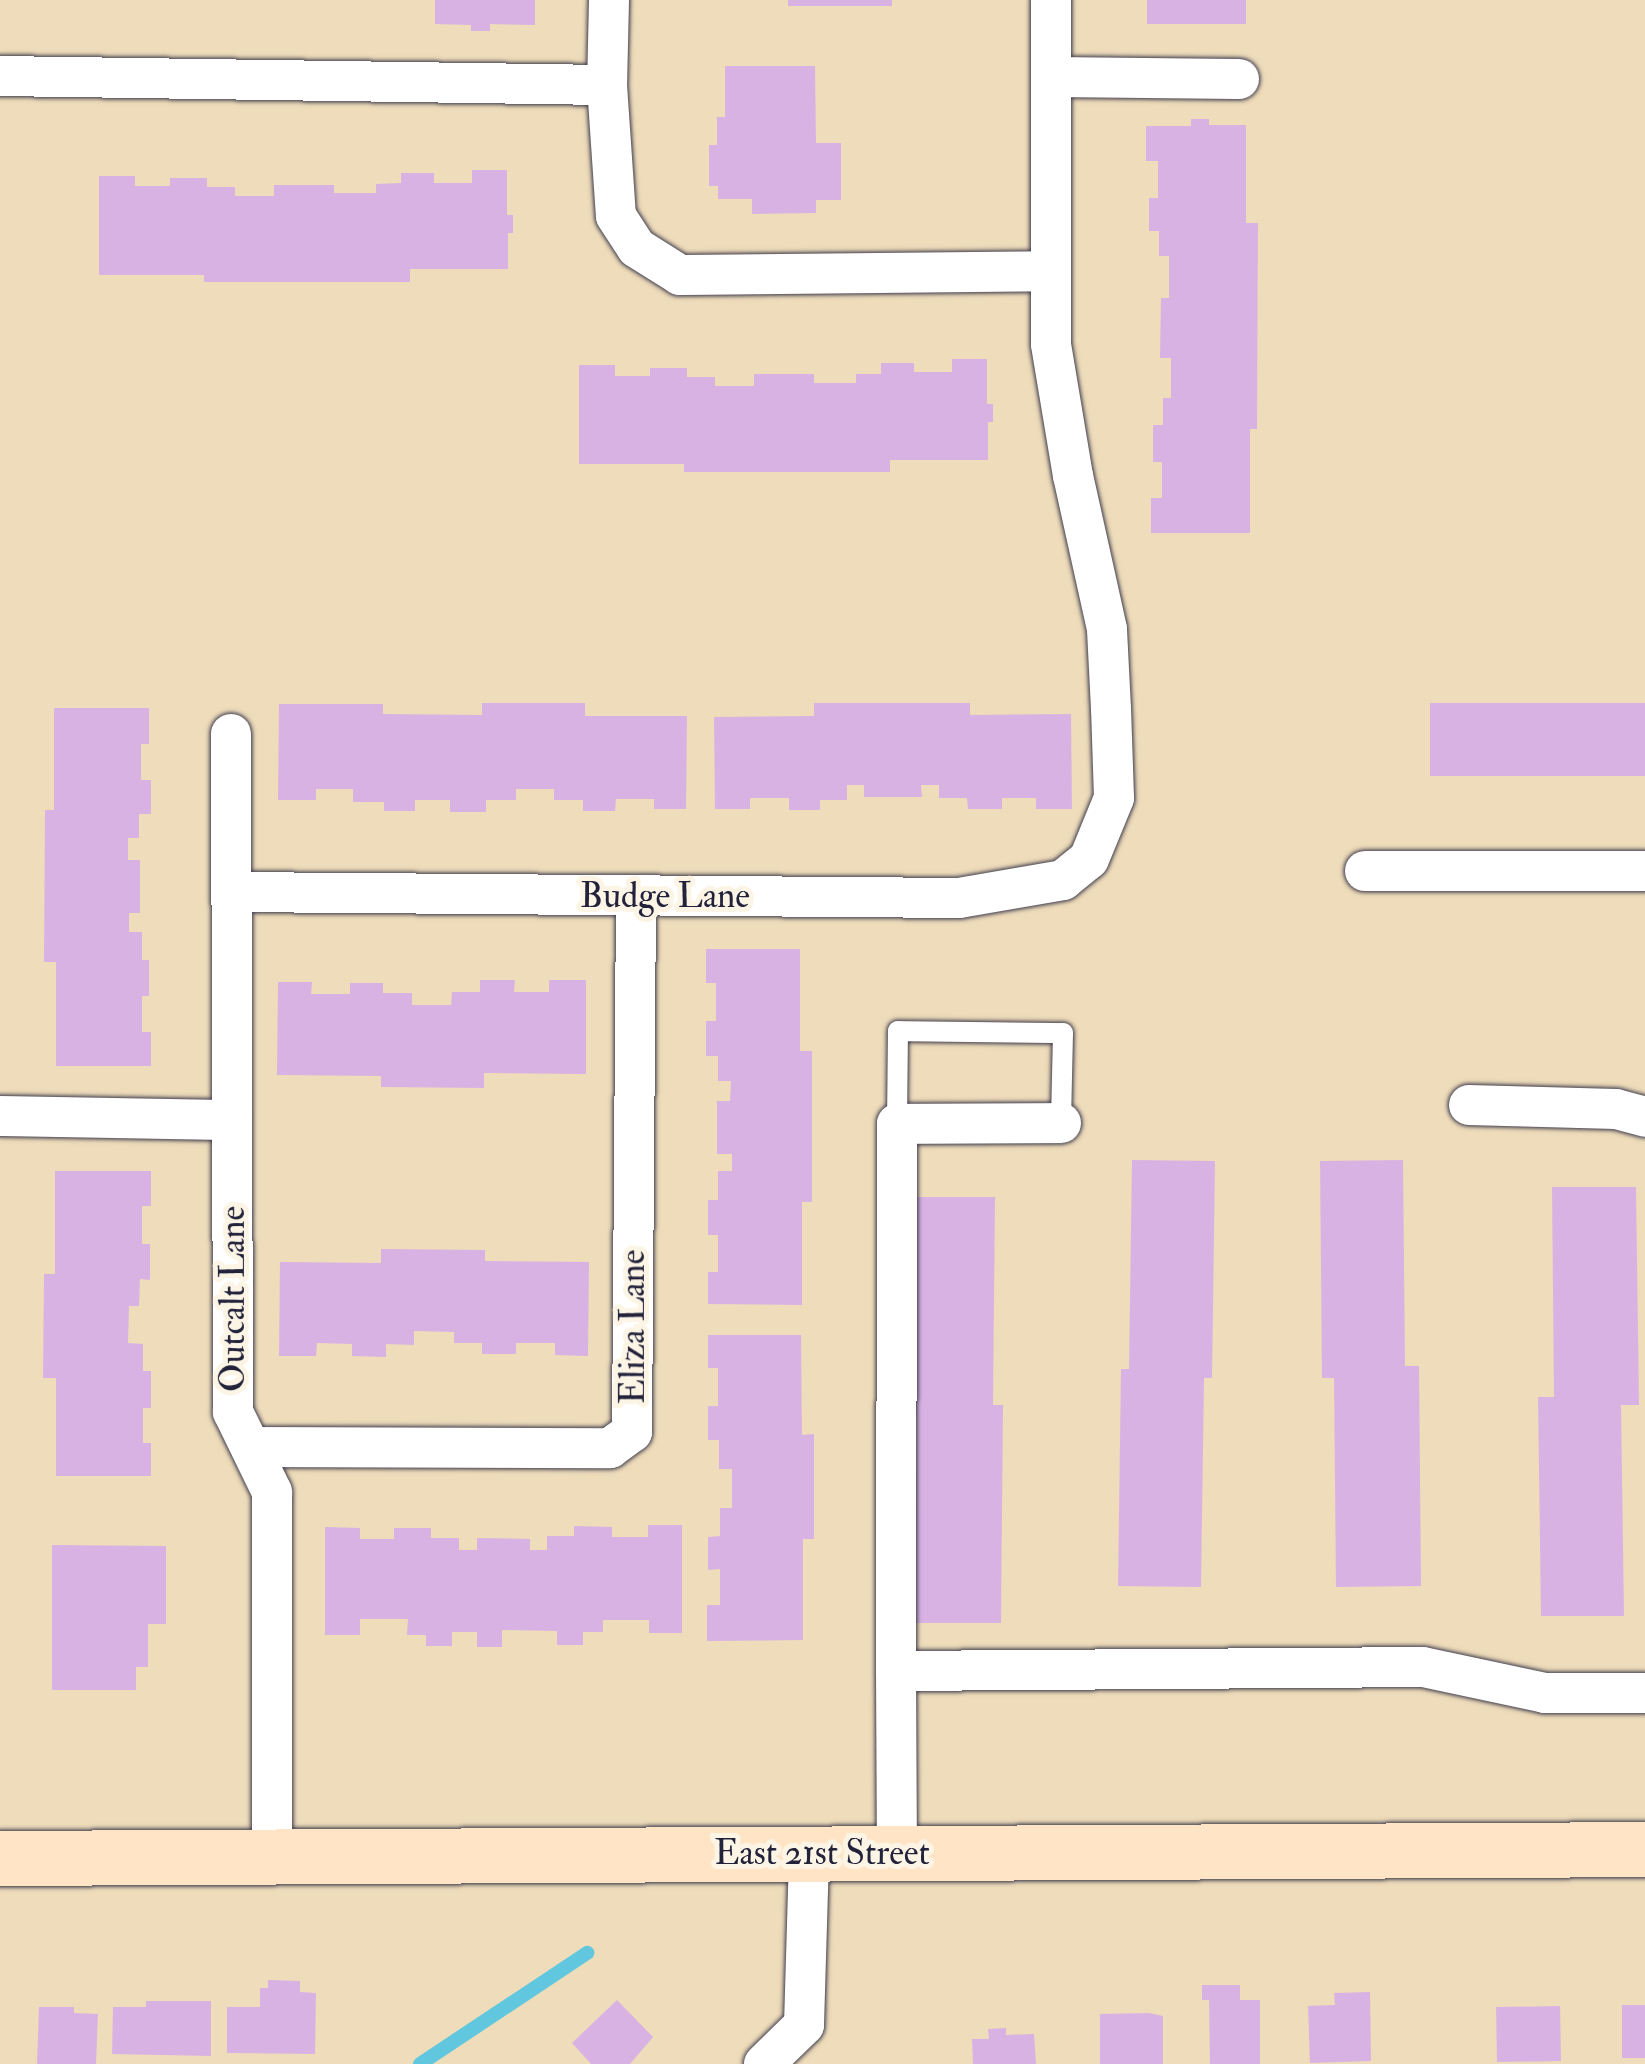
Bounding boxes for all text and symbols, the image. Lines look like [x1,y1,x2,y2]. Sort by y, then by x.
street label: Budge Lane [580,875,750,917]
street label: Outcalt Lane [212,1206,254,1392]
street label: Eliza Lane [612,1250,654,1404]
street label: East 21st Street [714,1832,930,1874]

